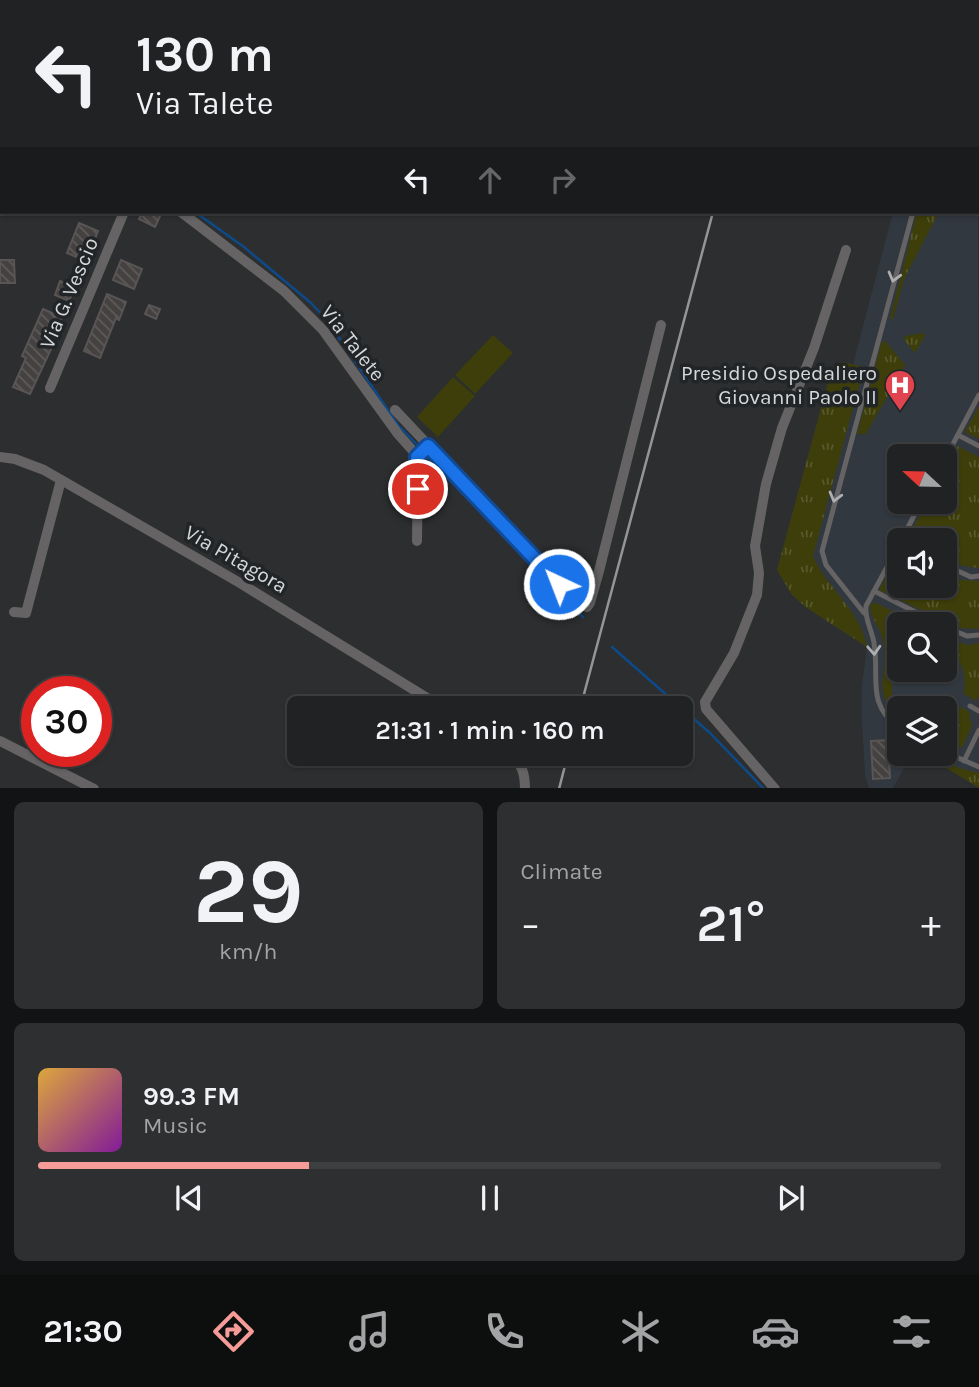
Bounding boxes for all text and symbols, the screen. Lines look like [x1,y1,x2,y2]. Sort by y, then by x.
text: 130 m [136,26,274,83]
icon: left [21,28,112,119]
text: Via Talete [136,85,273,122]
icon: left [398,161,436,199]
icon: ahead [471,161,509,199]
icon: right [544,161,582,199]
street label: Via G. Vescio [35,234,103,352]
one-way arrow [888,271,903,283]
street label: Via Talete [316,300,390,386]
place label: Presidio Ospedaliero Giovanni Paolo II [681,361,877,409]
hospital icon: Presidio Ospedaliero Giovanni Paolo II [883,368,917,412]
north arrow [887,444,957,514]
map controls [887,444,957,766]
pin [388,459,448,519]
icon: arrive [399,470,437,508]
one-way arrow [829,491,843,503]
street label: Via Pitagora [180,520,292,598]
button: sound [887,528,957,598]
position arrow [522,547,596,621]
button: search [887,612,957,682]
one-way arrow [866,645,881,656]
speed limit sign: 30 [21,676,112,767]
button: layers [887,696,957,766]
text: 21:31 · 1 min · 160 m [375,715,605,746]
text: 29 [193,839,304,945]
text: Climate [521,858,603,885]
text: 21° [696,893,765,954]
text: − [521,902,540,947]
text: + [921,902,941,947]
text: km/h [219,938,277,965]
text: 99.3 FM [143,1081,240,1112]
text: Music [143,1112,207,1139]
icon: previous [170,1179,208,1217]
icon: pause [471,1179,509,1217]
icon: next [772,1179,810,1217]
icon: directions [209,1307,258,1356]
icon: music [345,1307,394,1356]
icon: phone [480,1307,529,1356]
icon: climate [616,1307,665,1356]
icon: car [751,1307,800,1356]
icon: filters [887,1307,936,1356]
text: 21:30 [43,1313,123,1350]

